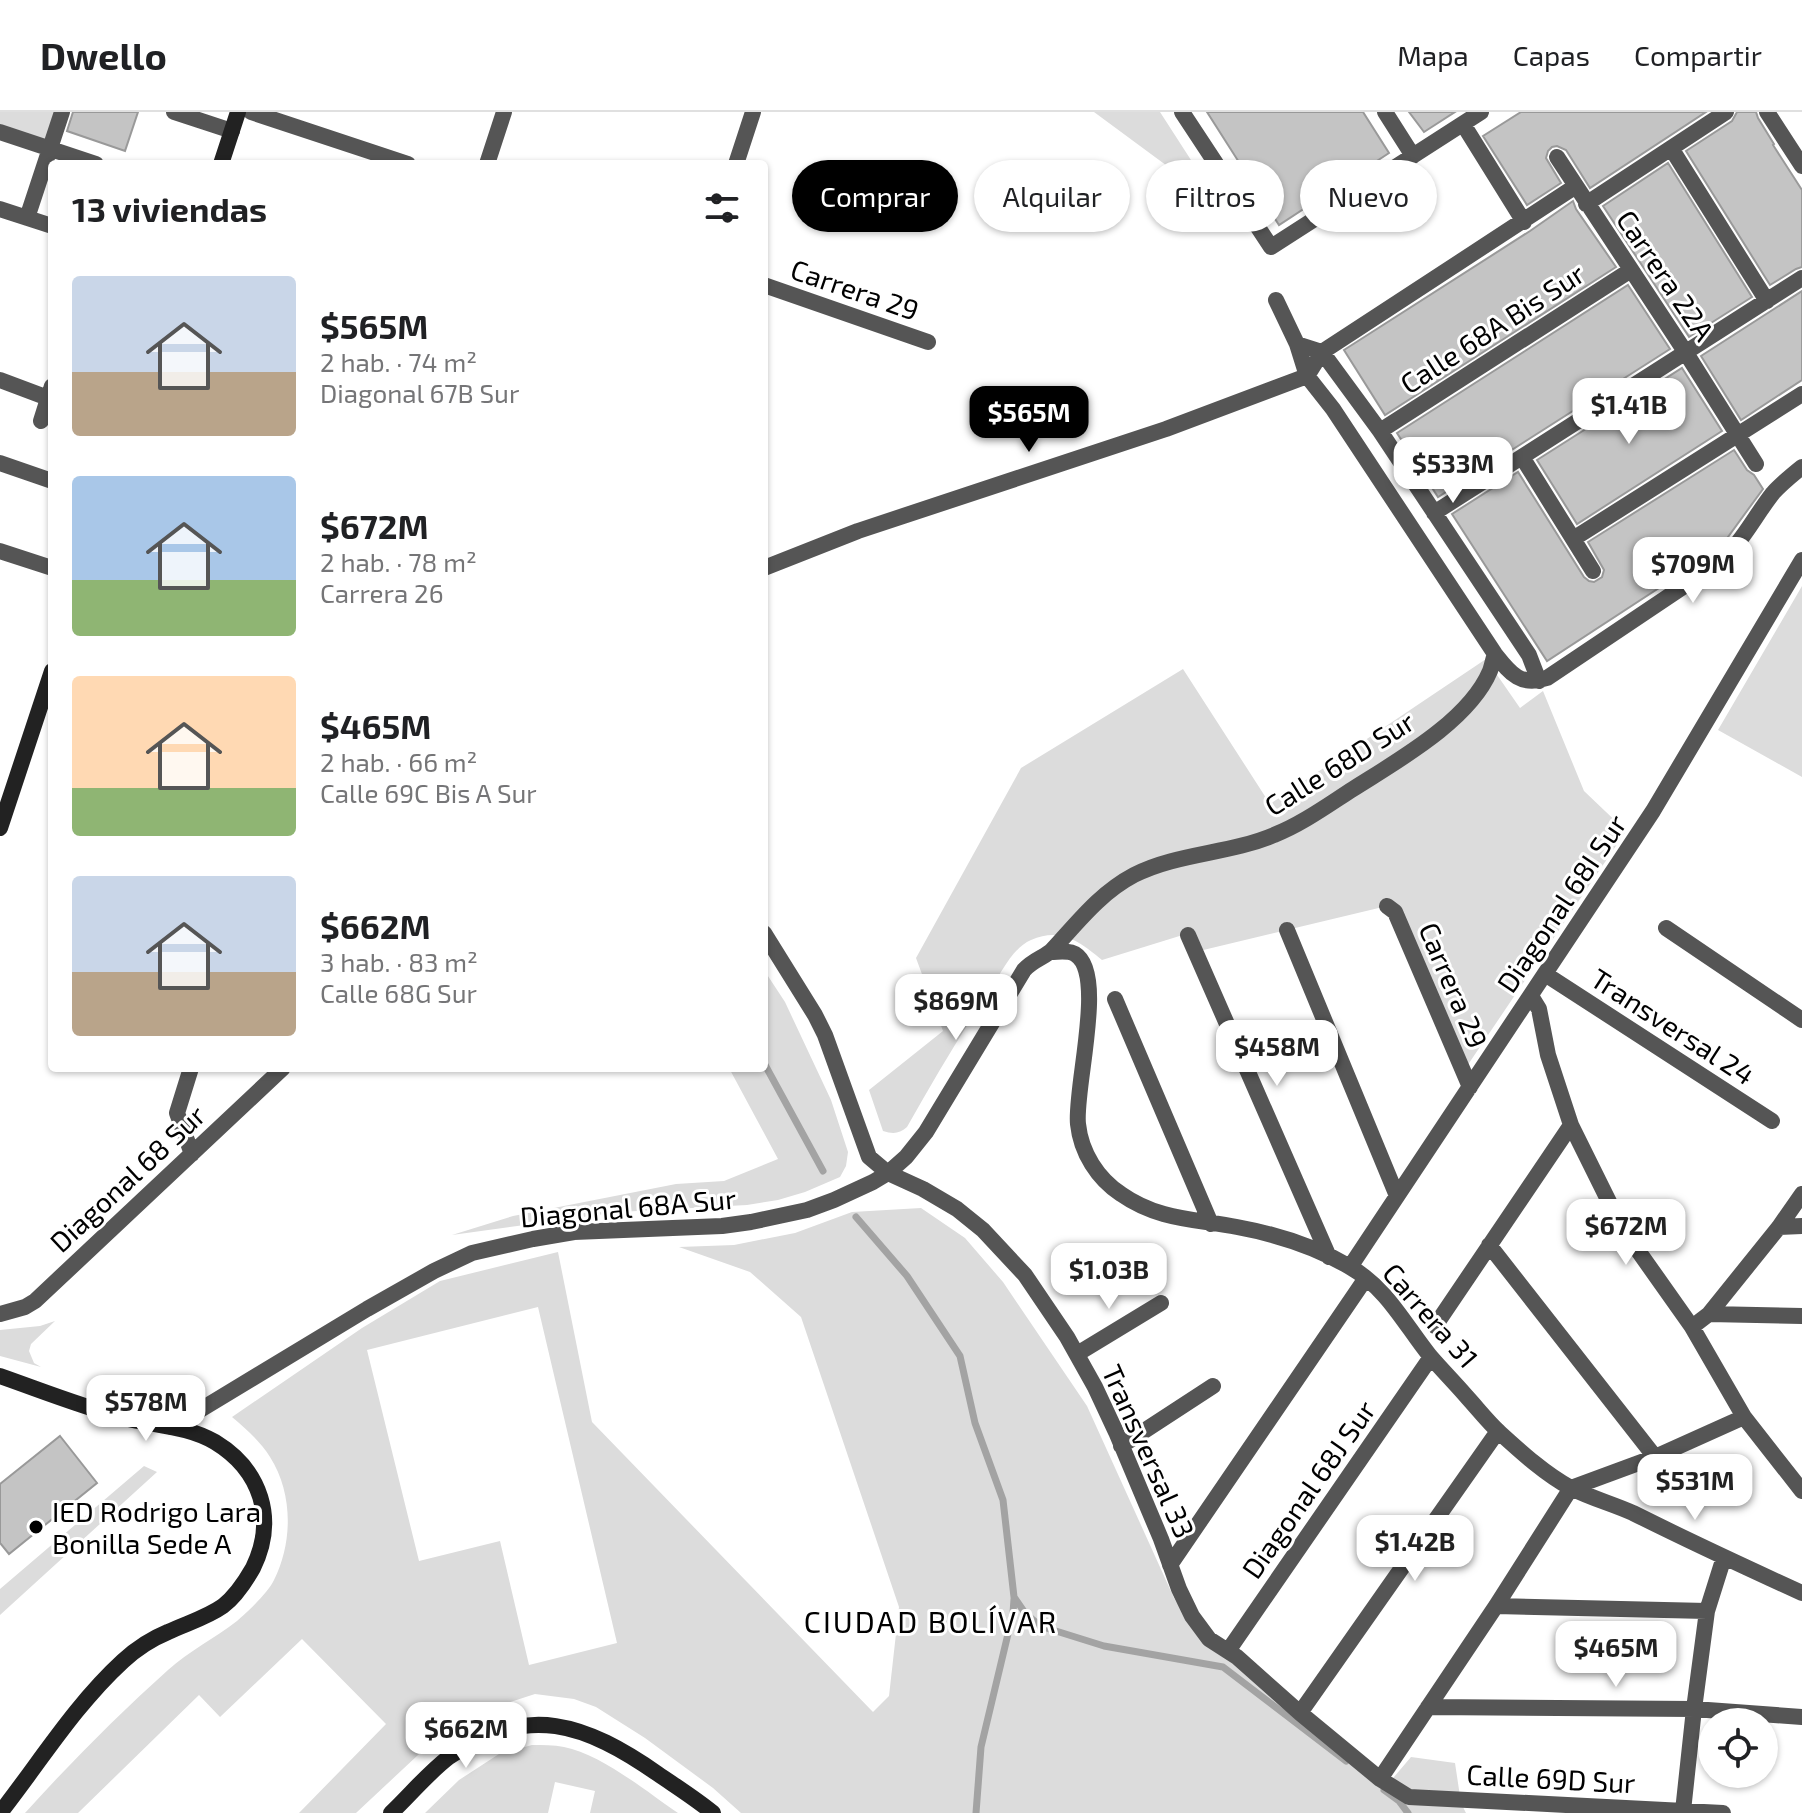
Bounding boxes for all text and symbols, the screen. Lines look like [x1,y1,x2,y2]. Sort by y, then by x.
text: Dwello [40,32,167,78]
text: Mapa [1397,38,1469,72]
text: Capas [1513,38,1590,72]
text: Compartir [1634,38,1762,72]
chip: Comprar [792,160,958,232]
chip: Alquilar [974,160,1130,232]
chip: Filtros [1146,160,1284,232]
chip: Nuevo [1300,160,1437,232]
icon: filters [700,186,744,230]
text: 13 viviendas [72,188,267,229]
street label: Carrera 22A [1610,203,1722,347]
street label: Carrera 29 [787,251,923,327]
street label: Calle 68A Bis Sur [1393,256,1591,400]
text: $565M [320,305,428,346]
icon: home [136,308,232,404]
text: 2 hab. · 74 m² [320,346,477,377]
text: Diagonal 67B Sur [320,377,519,408]
pin: $1.41B [1564,378,1694,446]
pin: $565M [973,386,1085,454]
text: $1.41B [1591,388,1667,419]
text: $565M [988,396,1070,427]
pin: $533M [1397,437,1509,505]
text: $533M [1412,447,1494,478]
text: $672M [320,505,429,546]
icon: home [136,508,232,604]
pin: $709M [1637,537,1749,605]
text: 2 hab. · 78 m² [320,546,477,577]
text: $709M [1651,547,1735,578]
text: Carrera 26 [320,577,444,608]
street label: Calle 68D Sur [1258,704,1420,822]
text: $465M [320,705,431,746]
icon: home [136,708,232,804]
text: 2 hab. · 66 m² [320,746,477,777]
text: Calle 69C Bis A Sur [320,777,537,808]
street label: Diagonal 68I Sur [1489,808,1633,998]
text: $662M [320,905,431,946]
icon: home [136,908,232,1004]
street label: Carrera 29 [1412,917,1496,1053]
text: 3 hab. · 83 m² [320,946,478,977]
street label: Transversal 24 [1585,961,1761,1091]
pin: $869M [900,974,1012,1042]
text: Calle 68G Sur [320,977,477,1008]
text: $869M [913,984,999,1015]
pin: $458M [1221,1020,1333,1088]
text: $458M [1234,1030,1320,1061]
street label: Diagonal 68 Sur [42,1097,212,1259]
street label: Diagonal 68A Sur [519,1181,737,1233]
pin: $672M [1570,1199,1682,1267]
text: $672M [1584,1209,1668,1240]
pin: $1.03B [1044,1243,1174,1311]
text: $1.03B [1069,1253,1149,1284]
street label: Carrera 31 [1376,1256,1486,1374]
street label: Transversal 33 [1096,1359,1202,1543]
pin: $578M [90,1375,202,1443]
text: $578M [104,1385,188,1416]
street label: Diagonal 68J Sur [1234,1393,1382,1585]
pin: $531M [1639,1454,1751,1522]
text: $531M [1655,1464,1735,1495]
place label: IED Rodrigo Lara Bonilla Sede A [52,1494,261,1560]
pin: $1.42B [1350,1515,1480,1583]
marker: IED Rodrigo Lara Bonilla Sede A [27,1518,45,1536]
text: $1.42B [1375,1525,1455,1556]
district label: CIUDAD BOLÍVAR [804,1603,1058,1639]
pin: $465M [1560,1621,1672,1689]
text: $465M [1573,1631,1659,1662]
pin: $662M [410,1702,522,1770]
map controls [1698,1708,1778,1788]
button: locate [1698,1708,1778,1788]
text: $662M [424,1712,508,1743]
street label: Calle 69D Sur [1466,1757,1636,1799]

